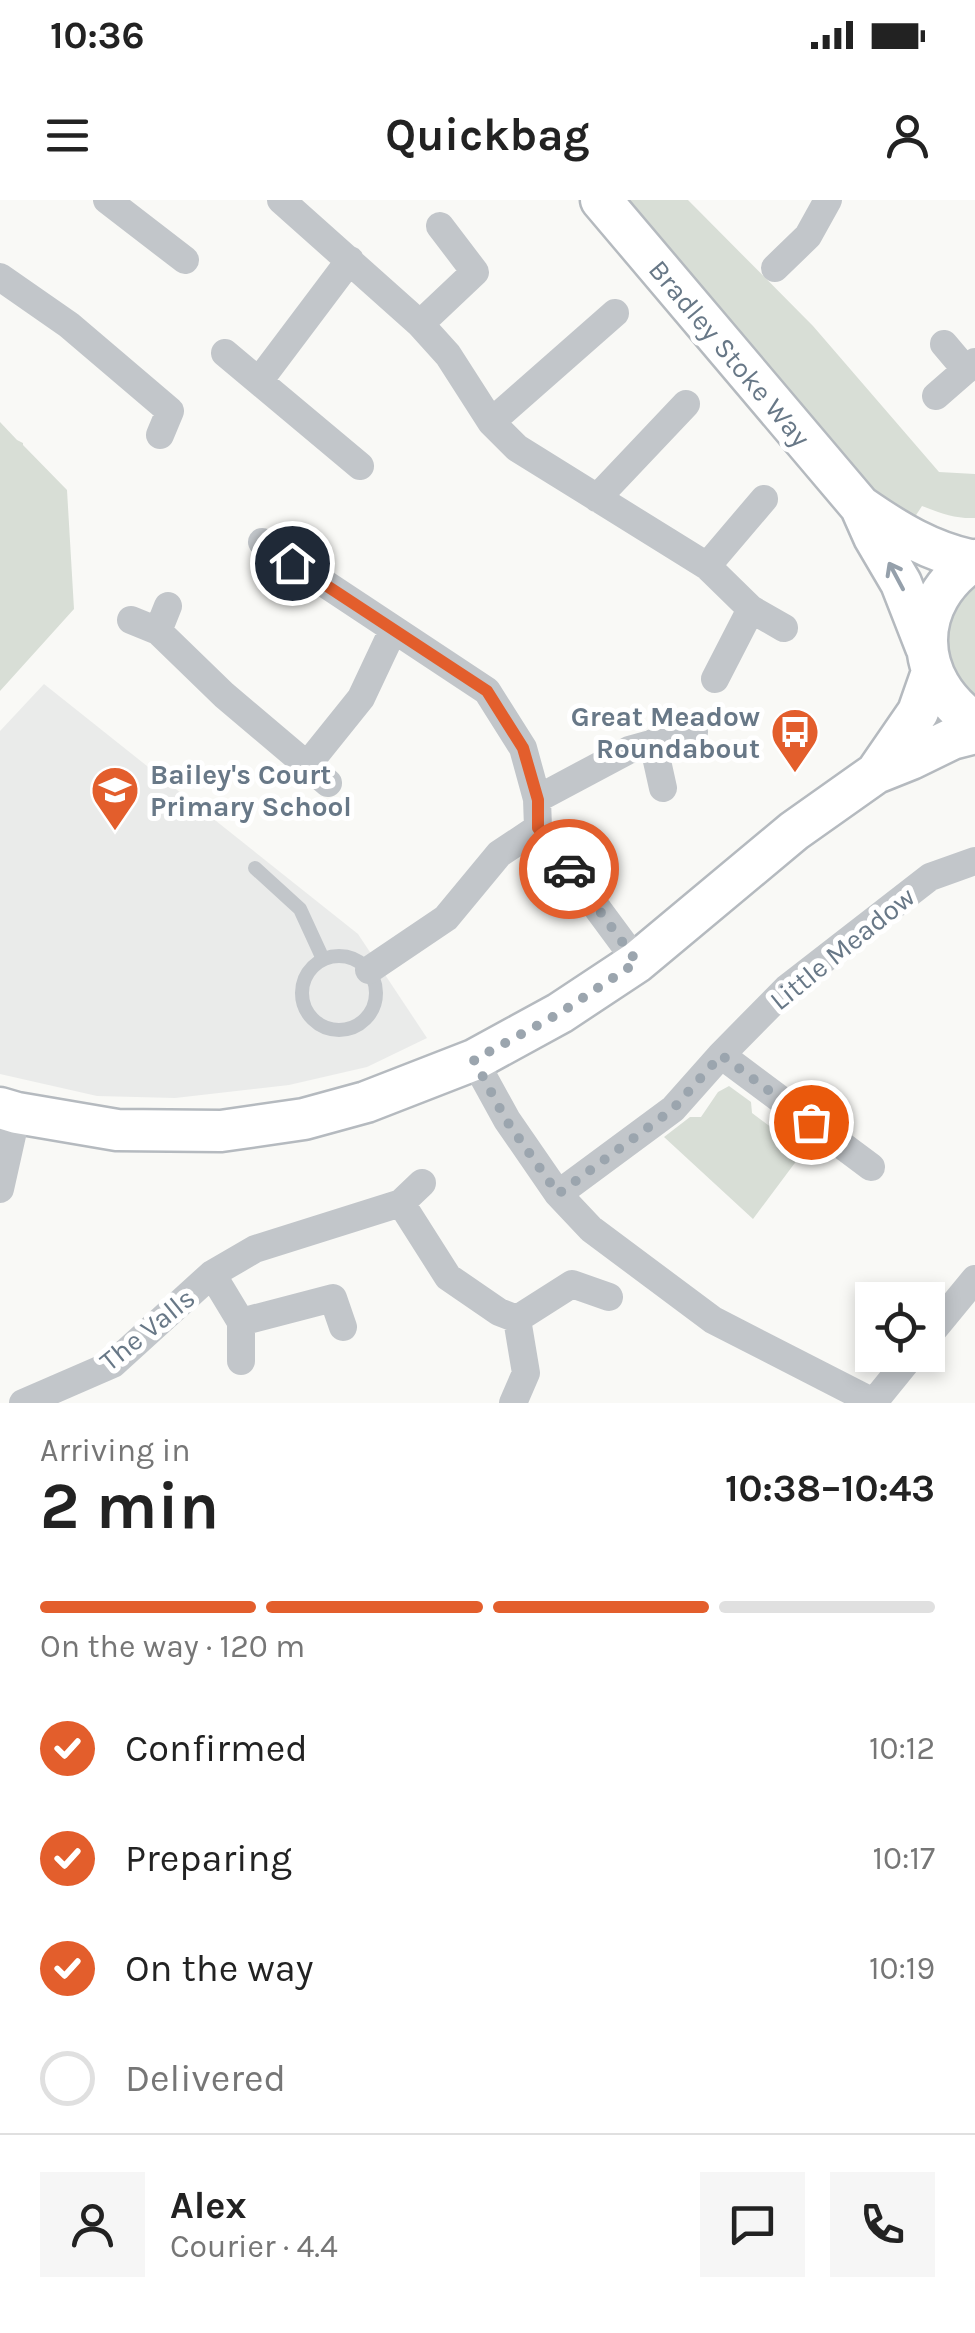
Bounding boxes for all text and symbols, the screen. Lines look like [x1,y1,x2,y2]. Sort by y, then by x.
text: 10:36 [50,13,145,58]
icon: menu [40,108,95,163]
icon: person [880,108,935,163]
text: Quickbag [385,109,590,161]
street label: Bradley Stoke Way [642,253,817,453]
pin [250,521,335,606]
icon: home [265,536,320,591]
one-way arrow [886,561,905,591]
place label: Great Meadow Roundabout [571,700,760,765]
bus stop icon: Great Meadow Roundabout [769,706,821,774]
place label: Bailey's Court Primary School [150,758,352,823]
school or university icon: Bailey's Court Primary School [89,764,141,832]
courier [519,819,619,919]
icon: car [542,842,597,897]
street label: Little Meadow [763,880,921,1017]
pin [769,1080,854,1165]
icon: bag [784,1095,839,1150]
street label: The Valls [93,1281,201,1378]
map controls [855,1282,945,1372]
button: locate [855,1282,945,1372]
text: Arriving in [40,1432,191,1469]
text: 10:38–10:43 [725,1466,935,1511]
text: 2 min [40,1468,219,1544]
text: On the way · 120 m [40,1628,305,1665]
icon: check [40,1721,95,1776]
text: Confirmed [125,1726,308,1771]
text: 10:12 [869,1730,935,1767]
icon: check [40,1831,95,1886]
text: Preparing [125,1836,292,1881]
text: 10:17 [872,1840,935,1877]
icon: check [40,1941,95,1996]
text: On the way [125,1946,313,1991]
text: 10:19 [869,1950,935,1987]
text: Delivered [125,2056,286,2101]
button: person [40,2172,145,2277]
button: chat [700,2172,805,2277]
button: phone [830,2172,935,2277]
text: Alex [170,2183,247,2228]
text: Courier · 4.4 [170,2228,338,2265]

